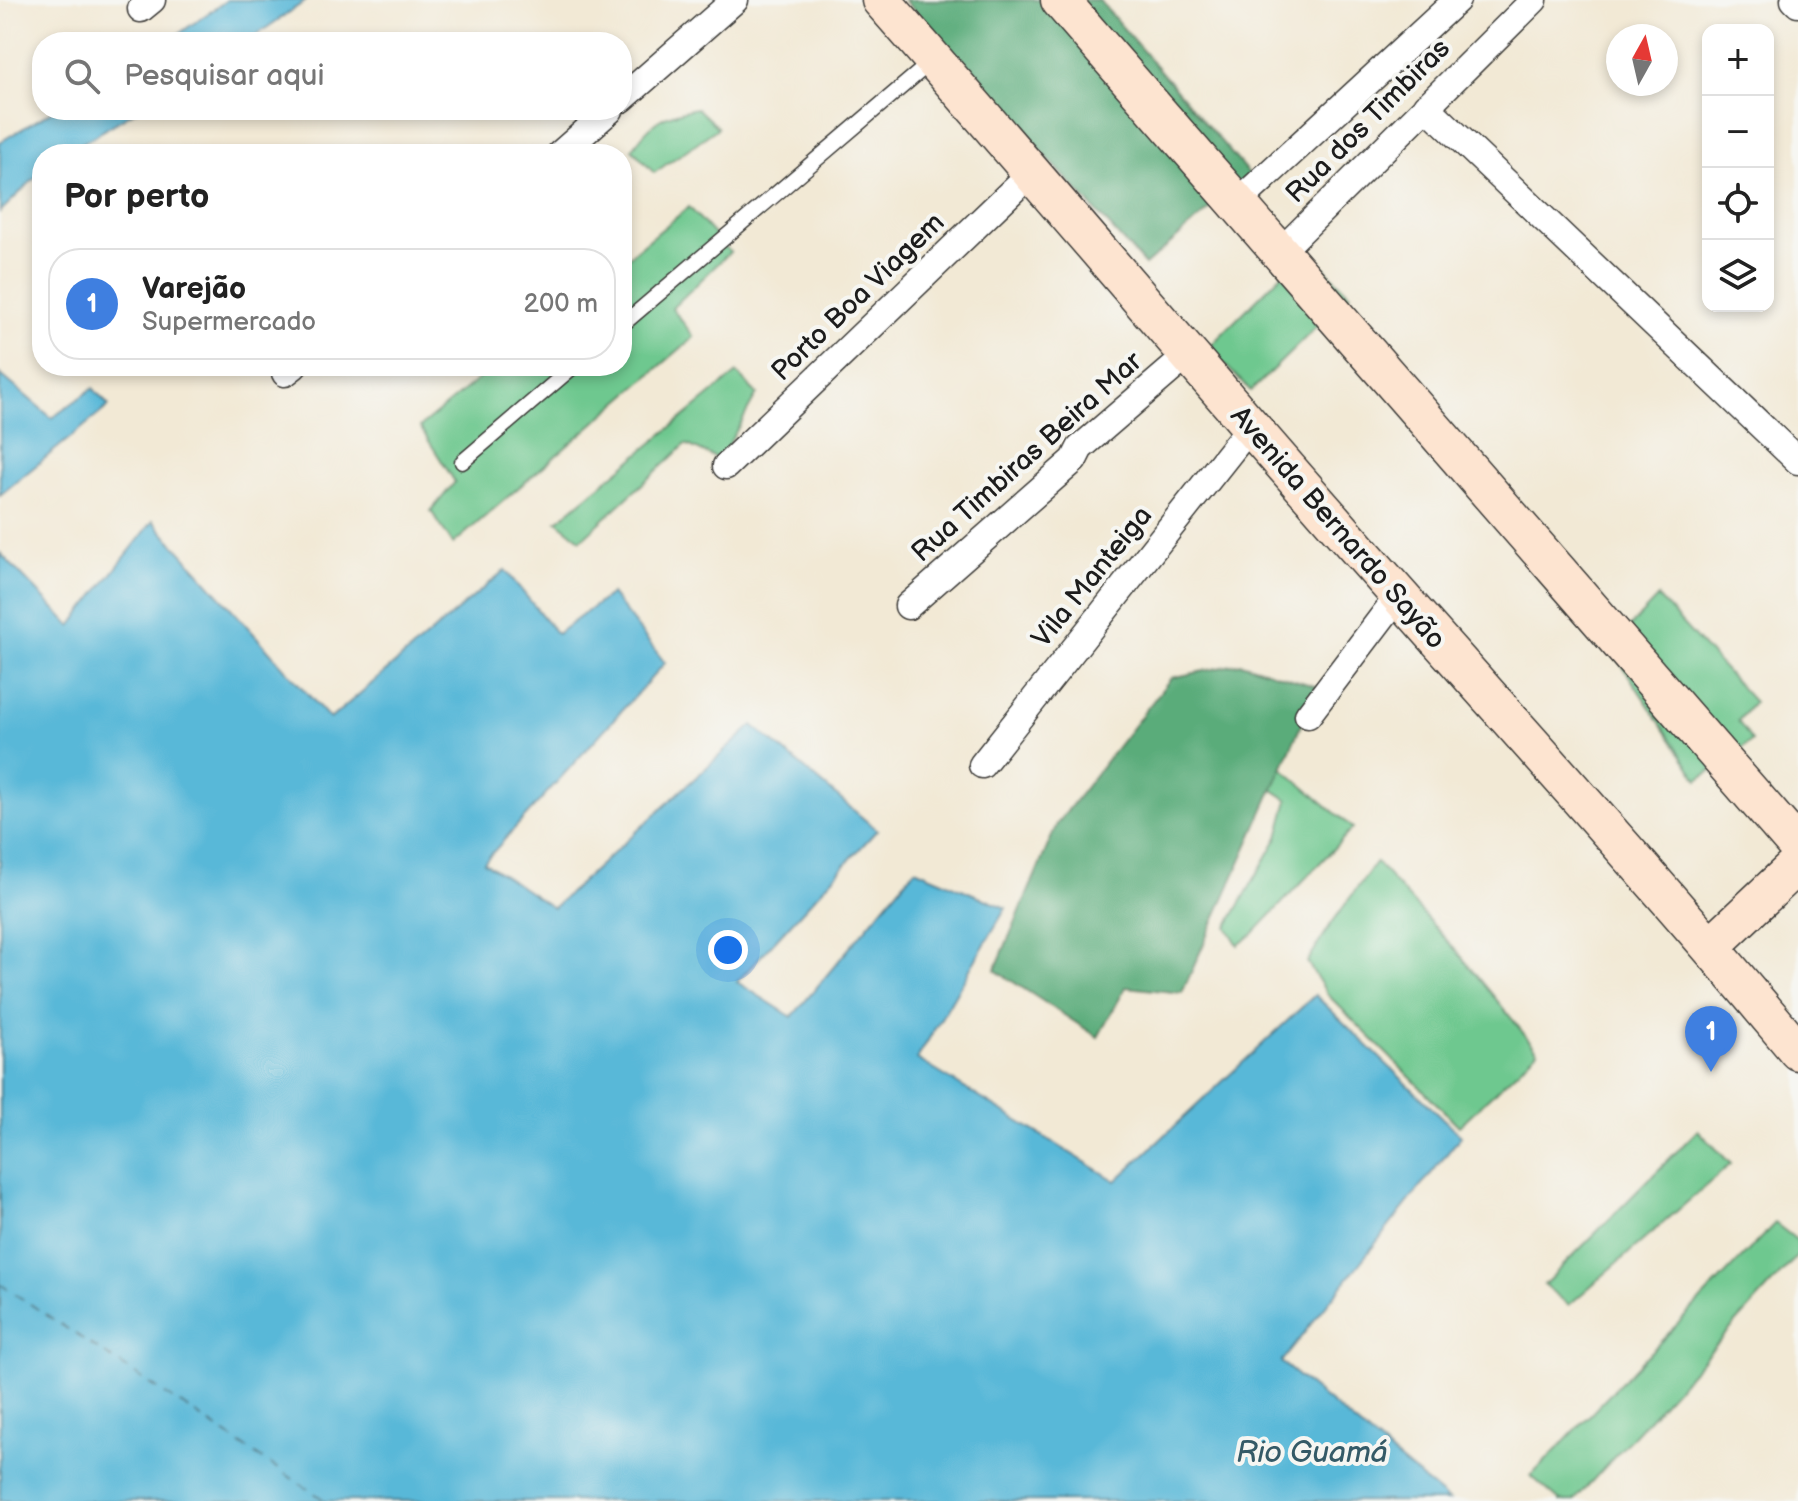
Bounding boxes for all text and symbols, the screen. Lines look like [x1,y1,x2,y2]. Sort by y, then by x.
north arrow [1606,24,1678,96]
map controls [1702,24,1774,312]
button: + [1702,24,1774,96]
search box [32,32,632,120]
street label: Rua dos Timbiras [1279,32,1457,210]
icon: search [60,54,104,98]
text: Pesquisar aqui [124,58,325,94]
button: − [1702,96,1774,168]
button: locate [1702,168,1774,240]
text: Por perto [64,176,209,217]
street label: Porto Boa Viagem [765,206,951,388]
button: layers [1702,240,1774,312]
text: Varejão [142,271,246,307]
text: 1 [87,289,97,320]
text: 200 m [524,289,598,320]
text: Supermercado [142,307,316,338]
street label: Rua Timbiras Beira Mar [905,344,1150,569]
street label: Avenida Bernardo Sayão [1224,400,1452,656]
street label: Vila Manteiga [1025,500,1159,654]
your location [708,930,748,970]
pin: 1 [1685,1006,1737,1072]
water label: Rio Guamá [1236,1435,1388,1471]

